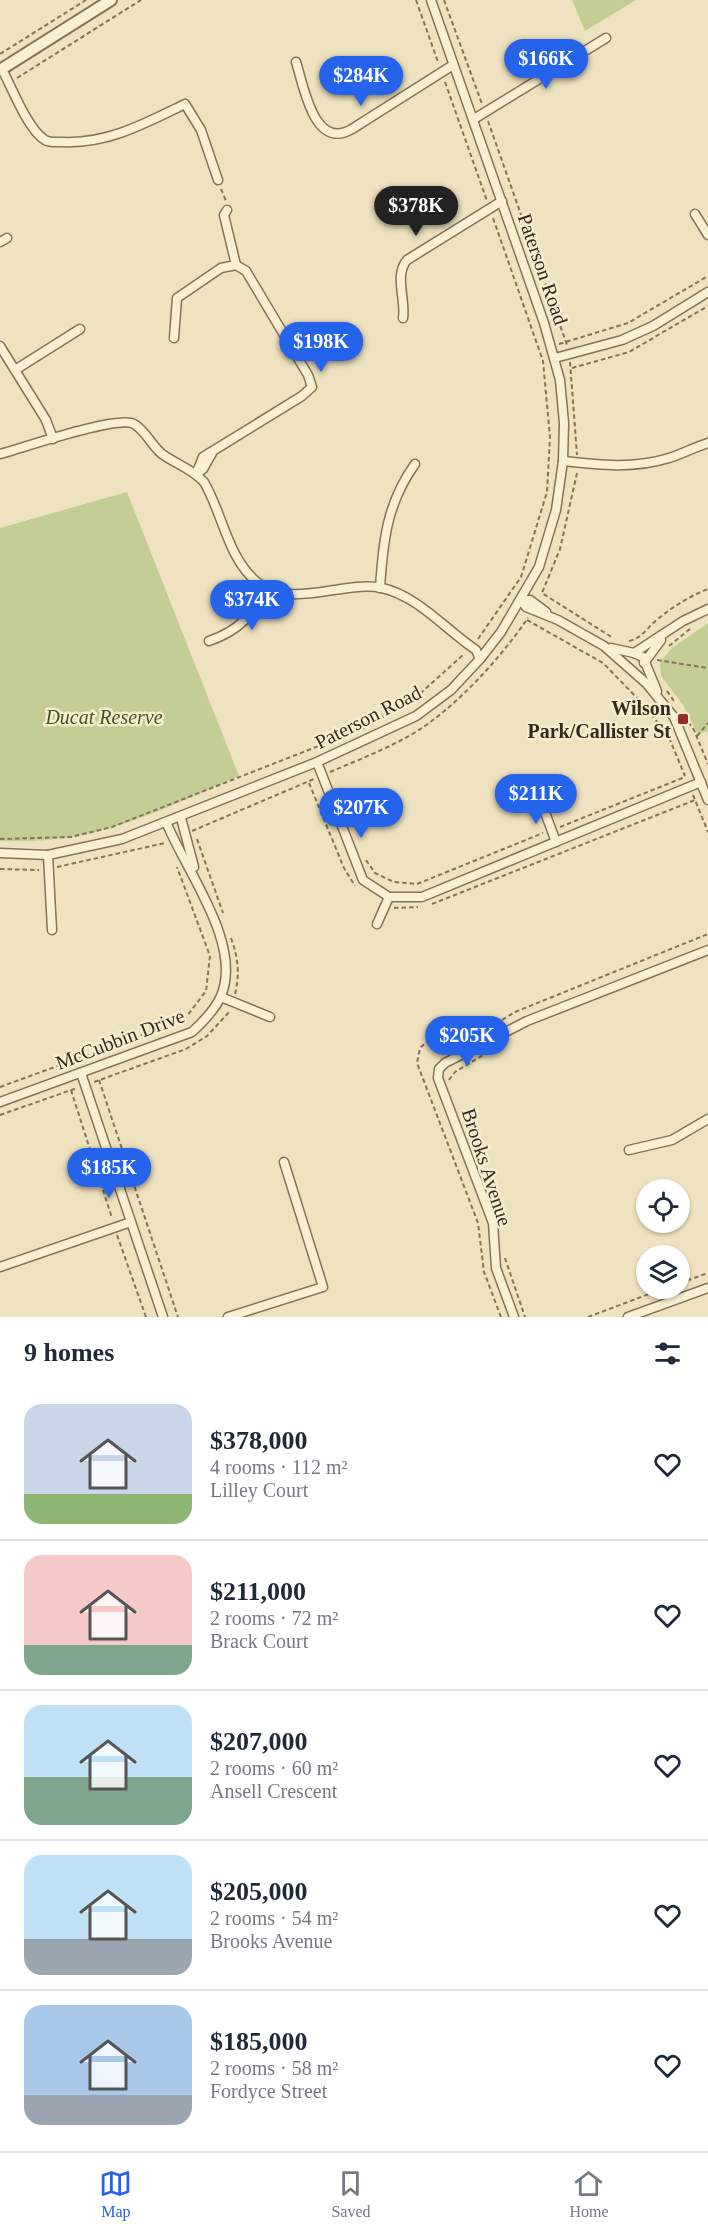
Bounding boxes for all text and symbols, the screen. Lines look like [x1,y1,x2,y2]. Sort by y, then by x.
pin: $166K [504,39,588,90]
text: $166K [518,47,574,69]
pin: $284K [319,56,403,107]
text: $284K [333,64,389,86]
pin: $378K [374,186,458,237]
text: $378K [388,194,444,216]
street label: Paterson Road [514,211,572,327]
pin: $198K [279,322,363,373]
text: $198K [293,330,349,352]
pin: $374K [210,580,294,631]
text: $374K [224,588,280,610]
street label: Paterson Road [311,681,425,753]
place label: Wilson Park/Callister St [527,697,671,742]
park label: Ducat Reserve [44,706,163,728]
marker: Wilson Park/Callister St [676,712,690,726]
pin: $211K [494,774,578,825]
text: $211K [509,782,563,804]
pin: $207K [319,788,403,839]
text: $207K [333,796,389,818]
street label: McCubbin Drive [53,1004,188,1074]
pin: $205K [425,1016,509,1067]
text: $205K [439,1024,495,1046]
street label: Brooks Avenue [458,1105,516,1229]
pin: $185K [67,1148,151,1199]
text: $185K [81,1156,137,1178]
map controls [636,1179,690,1299]
button: locate [636,1179,690,1233]
button: layers [636,1245,690,1299]
icon: filters [651,1337,684,1370]
text: 9 homes [24,1338,114,1367]
text: $378,000 [210,1426,308,1455]
icon: home [72,1428,144,1500]
icon: heart [651,1448,684,1481]
text: 4 rooms · 112 m² [210,1456,347,1478]
text: Lilley Court [210,1479,308,1501]
text: $211,000 [210,1577,306,1606]
icon: home [72,1579,144,1651]
icon: heart [651,1599,684,1632]
text: 2 rooms · 72 m² [210,1607,338,1629]
text: Brack Court [210,1630,308,1652]
text: $207,000 [210,1727,308,1756]
icon: home [72,1729,144,1801]
icon: heart [651,1749,684,1782]
text: 2 rooms · 60 m² [210,1757,338,1779]
text: Ansell Crescent [210,1780,337,1802]
text: $205,000 [210,1877,308,1906]
icon: home [72,1879,144,1951]
icon: heart [651,1899,684,1932]
text: 2 rooms · 54 m² [210,1907,338,1929]
text: Brooks Avenue [210,1930,332,1952]
text: $185,000 [210,2027,308,2056]
icon: home [72,2029,144,2101]
icon: heart [651,2049,684,2082]
text: 2 rooms · 58 m² [210,2057,338,2079]
text: Fordyce Street [210,2080,327,2102]
tab: Map [99,2167,132,2221]
tab: Saved [331,2167,370,2221]
tab: Home [569,2167,609,2221]

